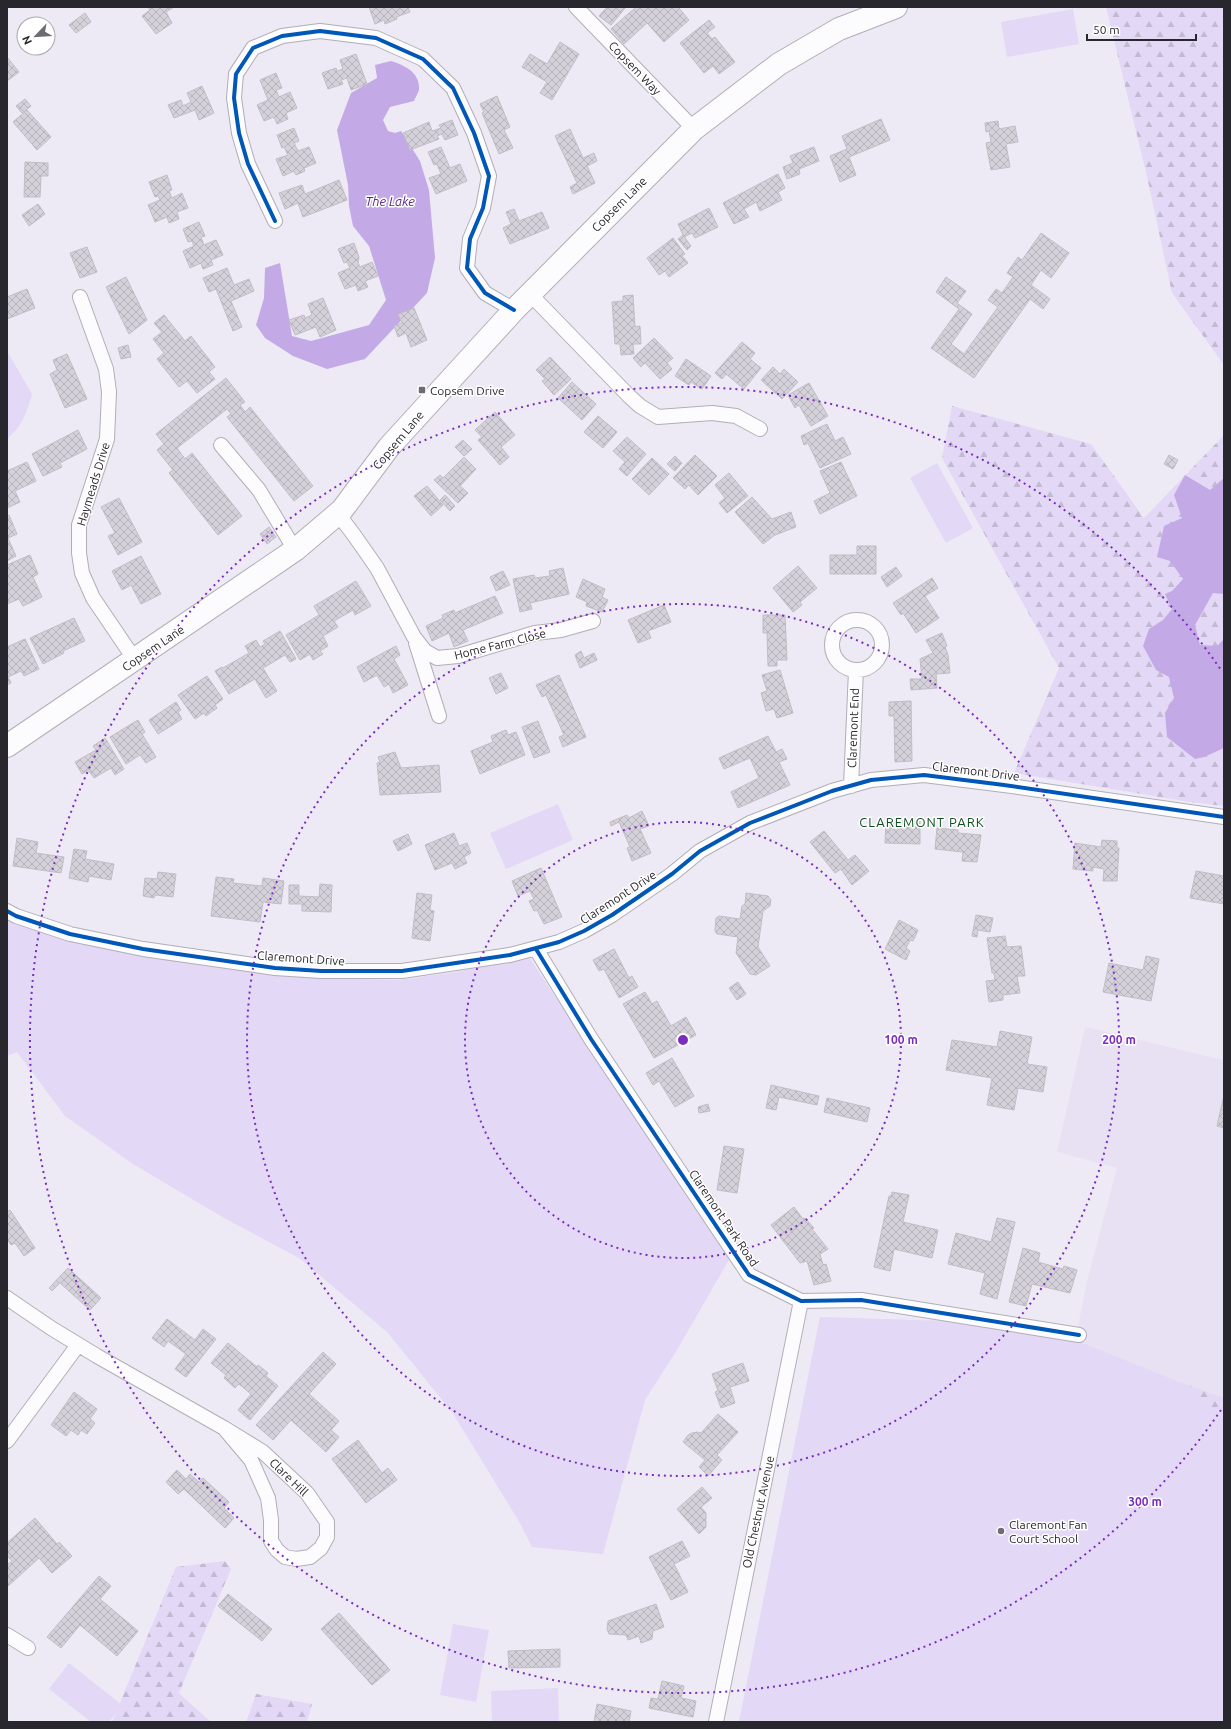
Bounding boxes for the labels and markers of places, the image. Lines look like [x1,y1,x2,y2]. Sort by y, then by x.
place label: Copsem Drive [430,384,505,397]
marker: Copsem Drive [417,385,427,395]
centre of rings [676,1033,690,1047]
place label: Claremont Fan Court School [1009,1518,1087,1545]
marker: Claremont Fan Court School [996,1526,1006,1536]

